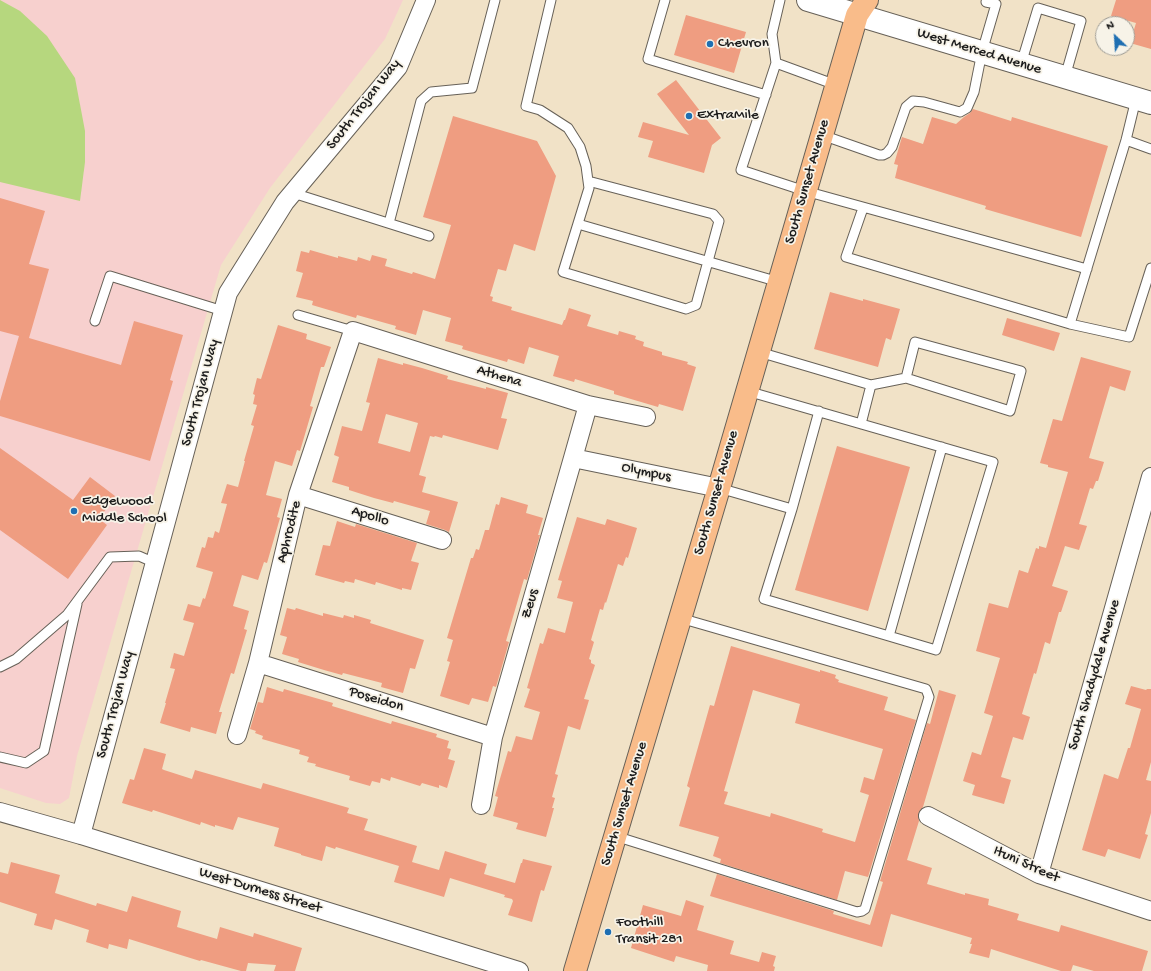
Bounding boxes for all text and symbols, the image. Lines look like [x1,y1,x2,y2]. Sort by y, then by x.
north arrow [1095,16,1135,56]
text: N [1105,19,1116,33]
street label: West Merced Avenue [914,24,1044,80]
place label: Chevron [718,35,769,53]
marker: Chevron [705,39,715,49]
street label: South Trojan Way [323,56,405,154]
place label: ExtraMile [697,107,759,125]
marker: ExtraMile [684,111,694,121]
street label: South Sunset Avenue [782,118,834,246]
street label: South Trojan Way [178,337,224,449]
street label: Athena [474,362,524,392]
street label: South Sunset Avenue [691,429,743,557]
street label: Olympus [620,459,672,487]
place label: Edgewood Middle School [82,493,167,528]
street label: Aphrodite [274,499,306,565]
street label: Apollo [349,503,391,531]
marker: Edgewood Middle School [69,506,79,516]
street label: Zeus [518,587,544,621]
street label: South Shadydale Avenue [1065,598,1125,752]
street label: South Trojan Way [93,649,139,761]
street label: Poseidon [346,683,406,717]
street label: South Sunset Avenue [598,740,652,868]
street label: Ituni Street [990,842,1062,888]
street label: West Durness Street [197,864,323,918]
place label: Foothill Transit 281 [616,914,683,949]
marker: Foothill Transit 281 [603,927,613,937]

